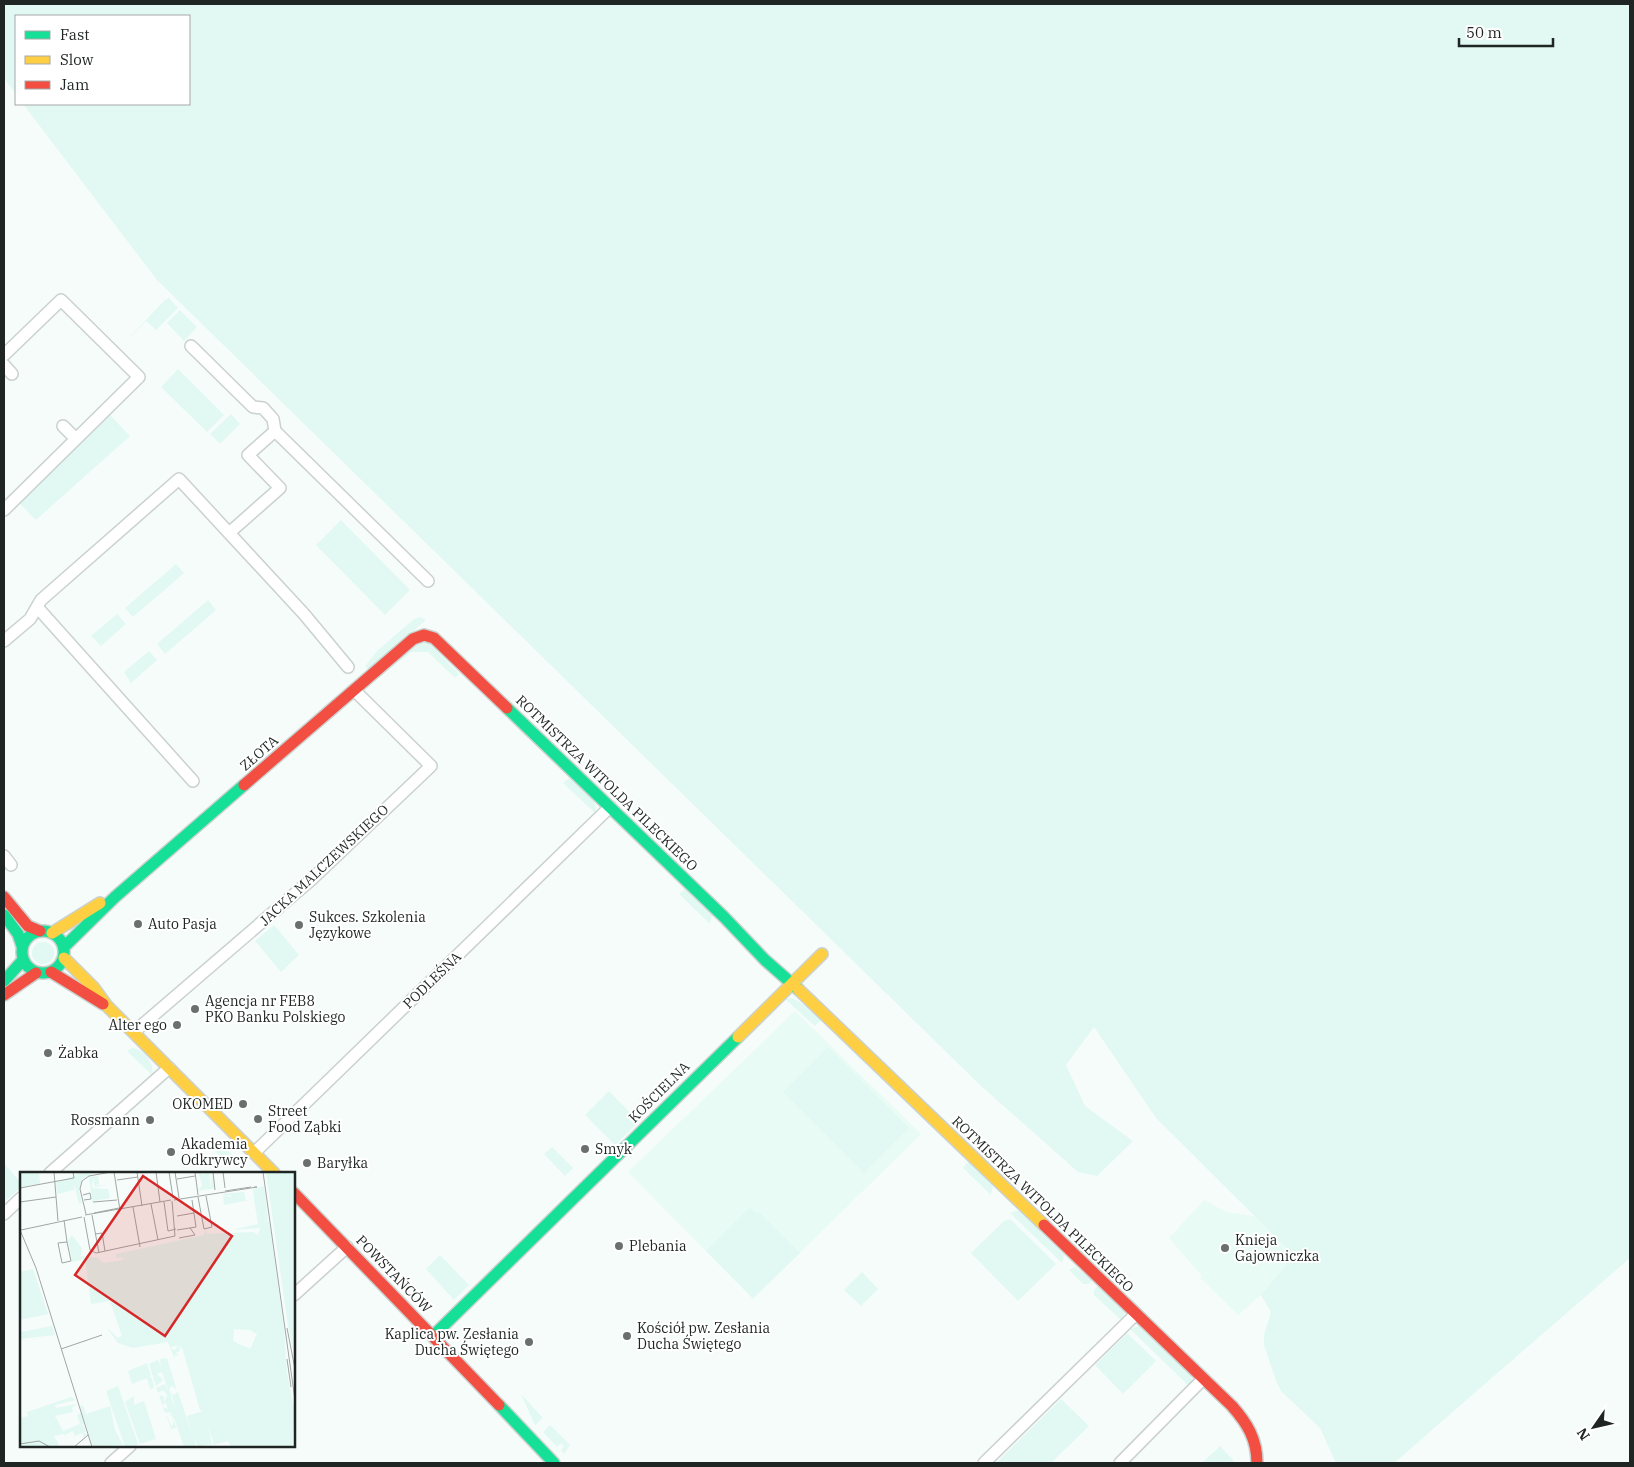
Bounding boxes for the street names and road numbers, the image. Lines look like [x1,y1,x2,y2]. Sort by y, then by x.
street label: ROTMISTRZA WITOLDA PILECKIEGO [512,691,702,875]
street label: ZŁOTA [236,731,282,775]
street label: JACKA MALCZEWSKIEGO [256,801,392,929]
street label: PODLEŚNA [398,947,465,1012]
street label: KOŚCIELNA [624,1057,694,1126]
street label: ROTMISTRZA WITOLDA PILECKIEGO [948,1112,1138,1296]
street label: POWSTAŃCÓW [352,1231,437,1317]

